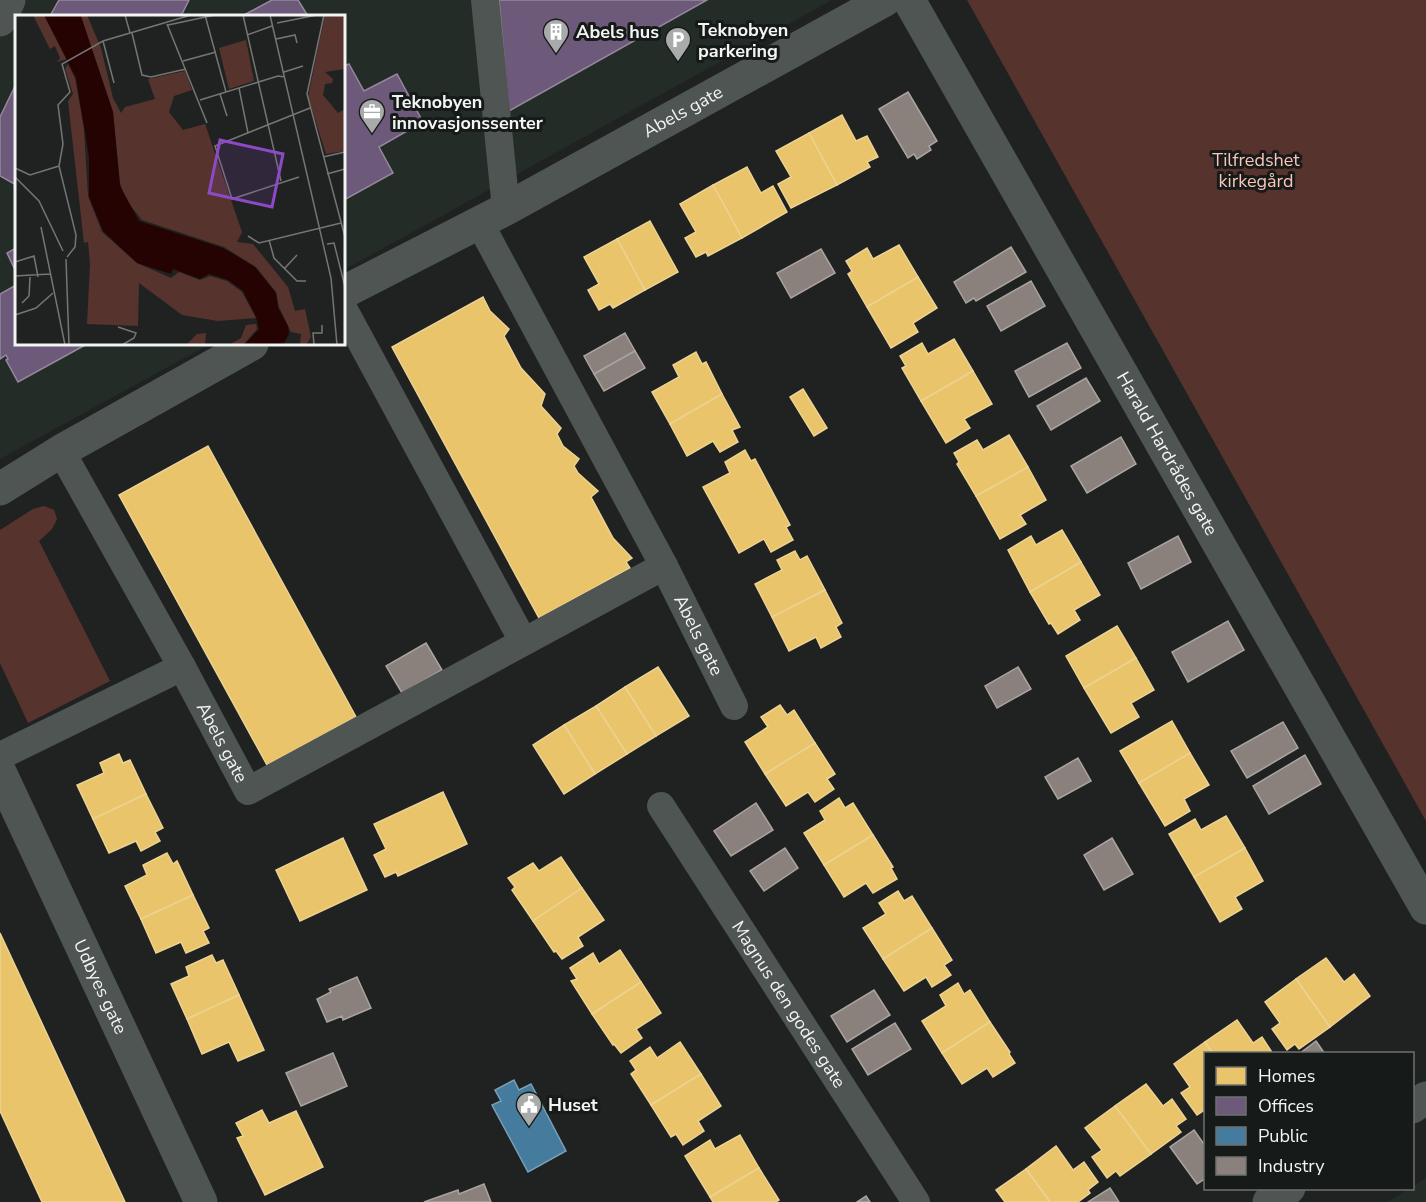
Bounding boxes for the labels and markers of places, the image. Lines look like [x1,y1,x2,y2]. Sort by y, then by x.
building icon: Abels hus [541,17,571,55]
place label: Teknobyen parkering [698,18,788,63]
place label: Abels hus [576,20,659,44]
parking icon: Teknobyen parkering [663,25,693,63]
place label: Teknobyen innovasjonssenter [392,90,543,135]
office icon: Teknobyen innovasjonssenter [357,97,387,135]
public building icon: Huset [514,1090,544,1128]
place label: Huset [548,1093,598,1117]

